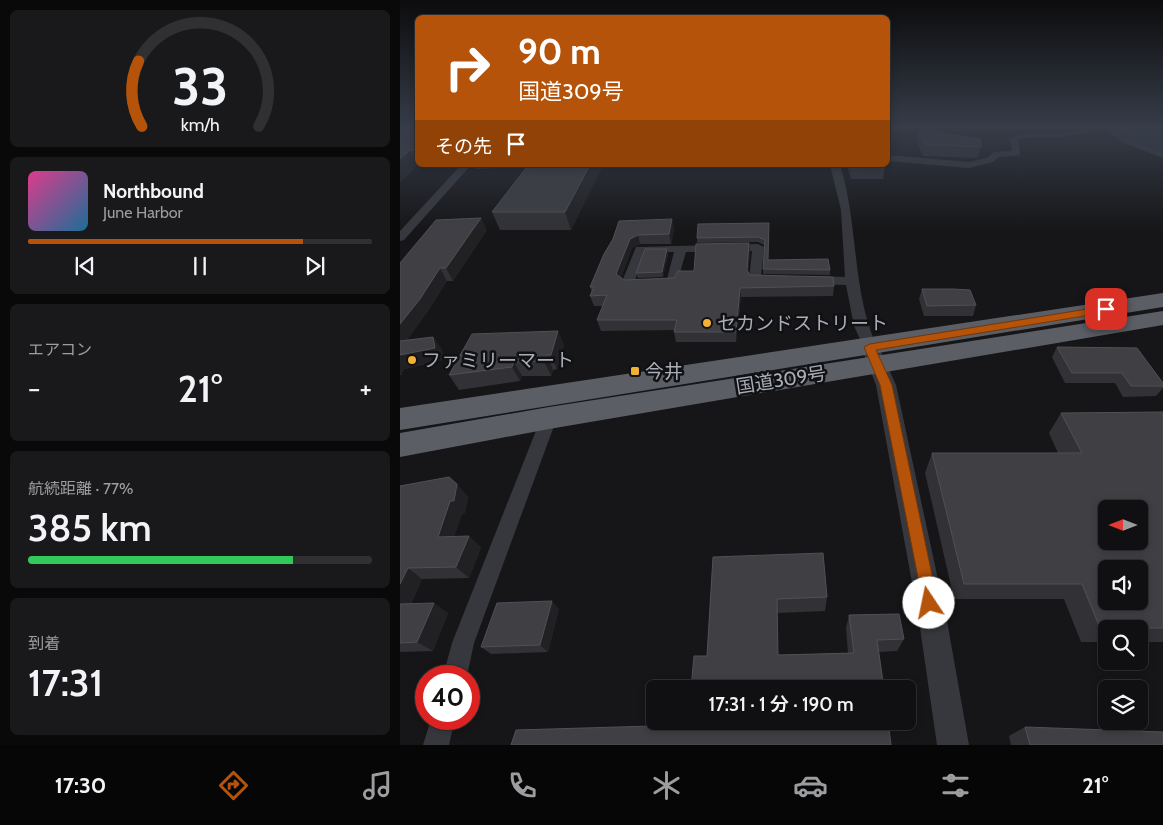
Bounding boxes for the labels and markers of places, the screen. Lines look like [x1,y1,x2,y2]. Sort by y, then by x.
pin [1085,288,1127,330]
place label: セカンドストリート [717,312,888,335]
marker: セカンドストリート [701,317,713,329]
place label: ファミリーマート [422,349,574,372]
marker: ファミリーマート [406,354,418,366]
place label: 今井 [645,360,683,383]
marker: 今井 [629,365,641,377]

